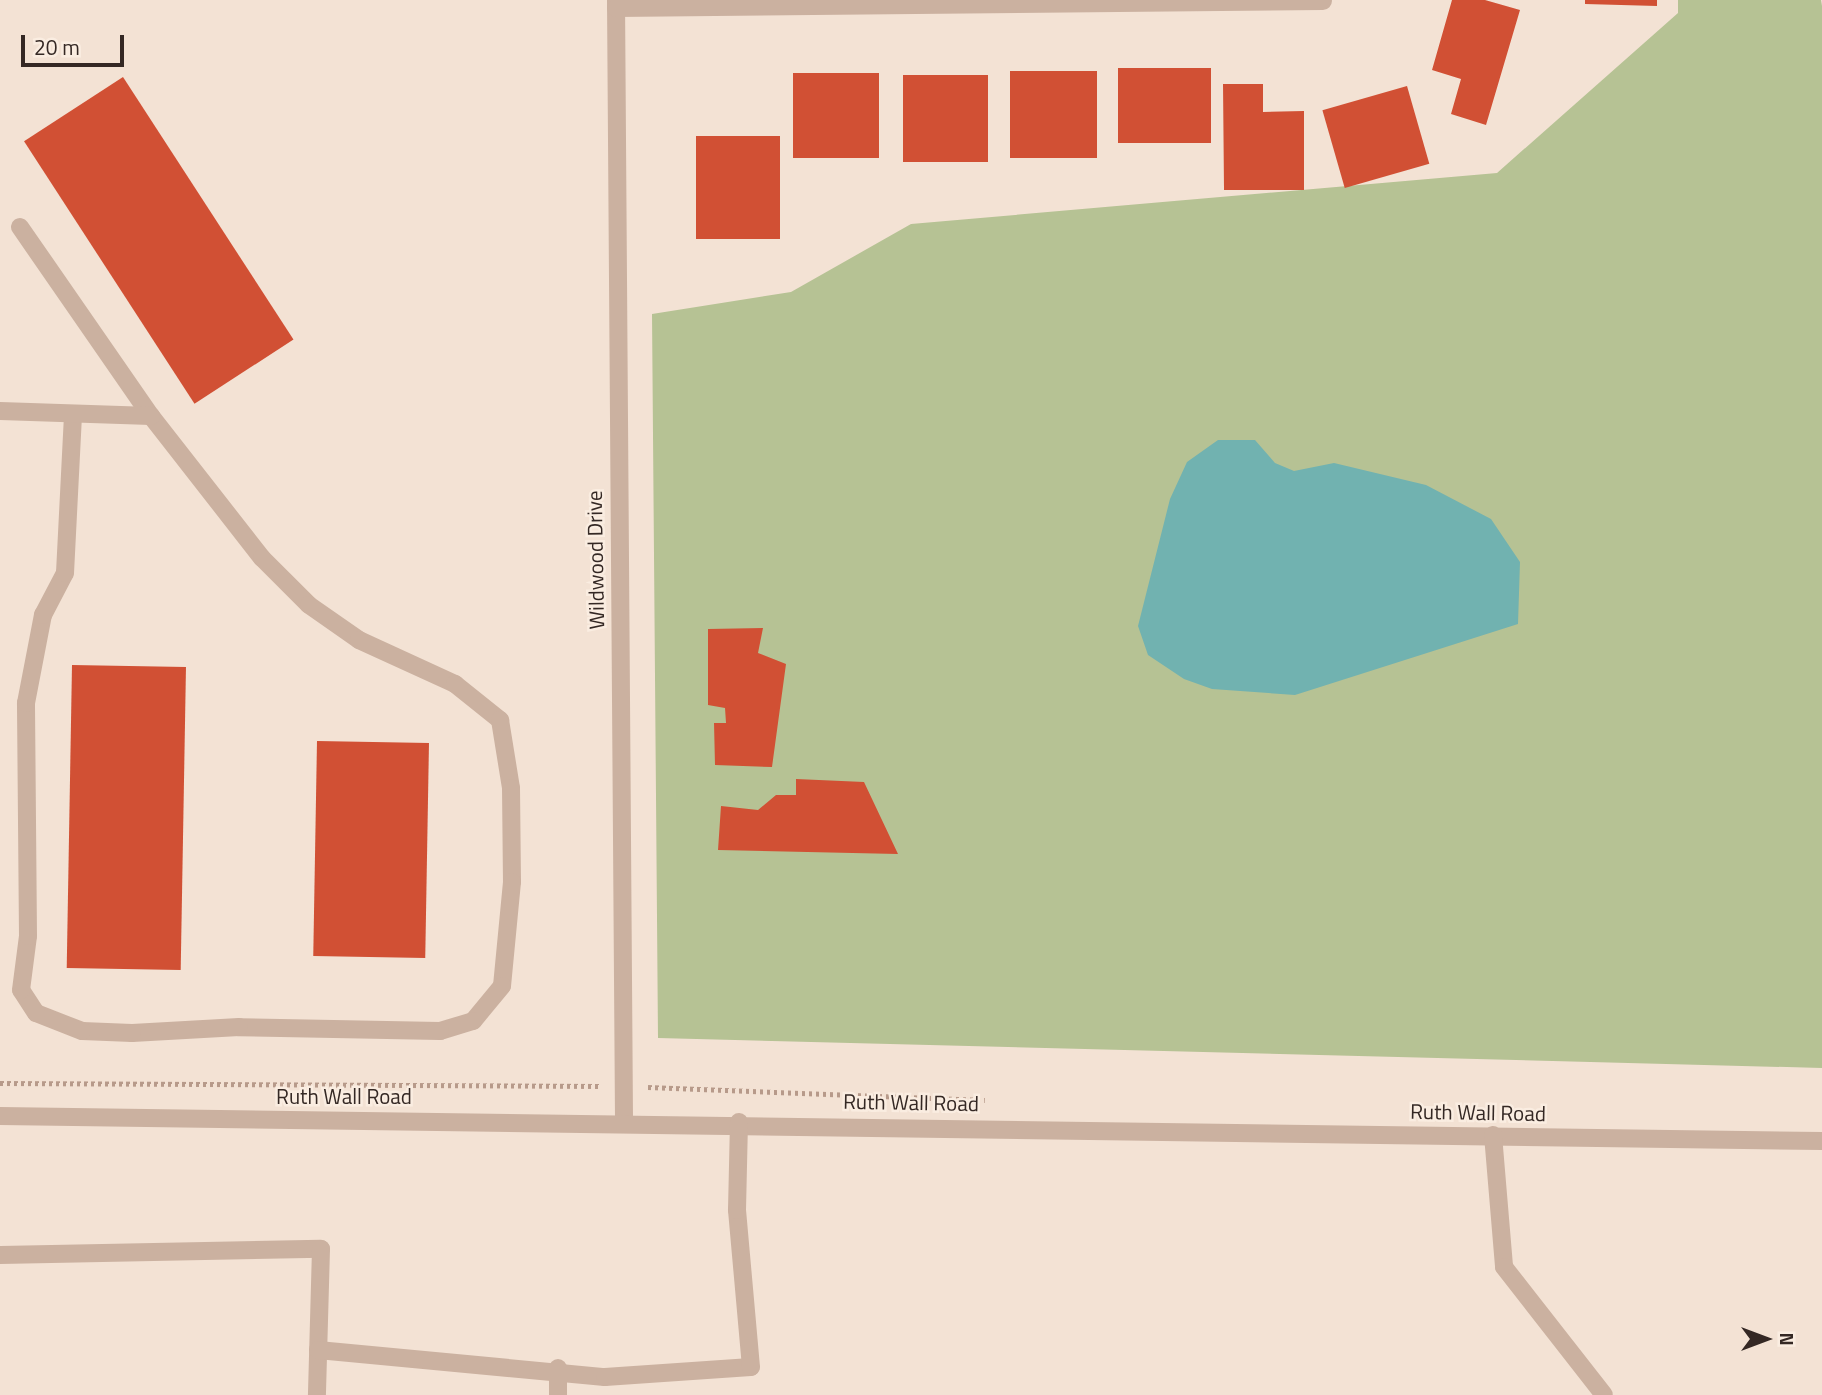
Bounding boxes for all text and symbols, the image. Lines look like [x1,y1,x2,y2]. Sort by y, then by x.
scale bar [24,21,128,65]
text: 20 m [34,31,80,63]
street label: Wildwood Drive [581,490,609,630]
street label: Ruth Wall Road [276,1083,412,1109]
street label: Ruth Wall Road [843,1088,979,1116]
street label: Ruth Wall Road [1410,1098,1546,1126]
north arrow [1731,1304,1801,1374]
text: N [1773,1332,1802,1346]

